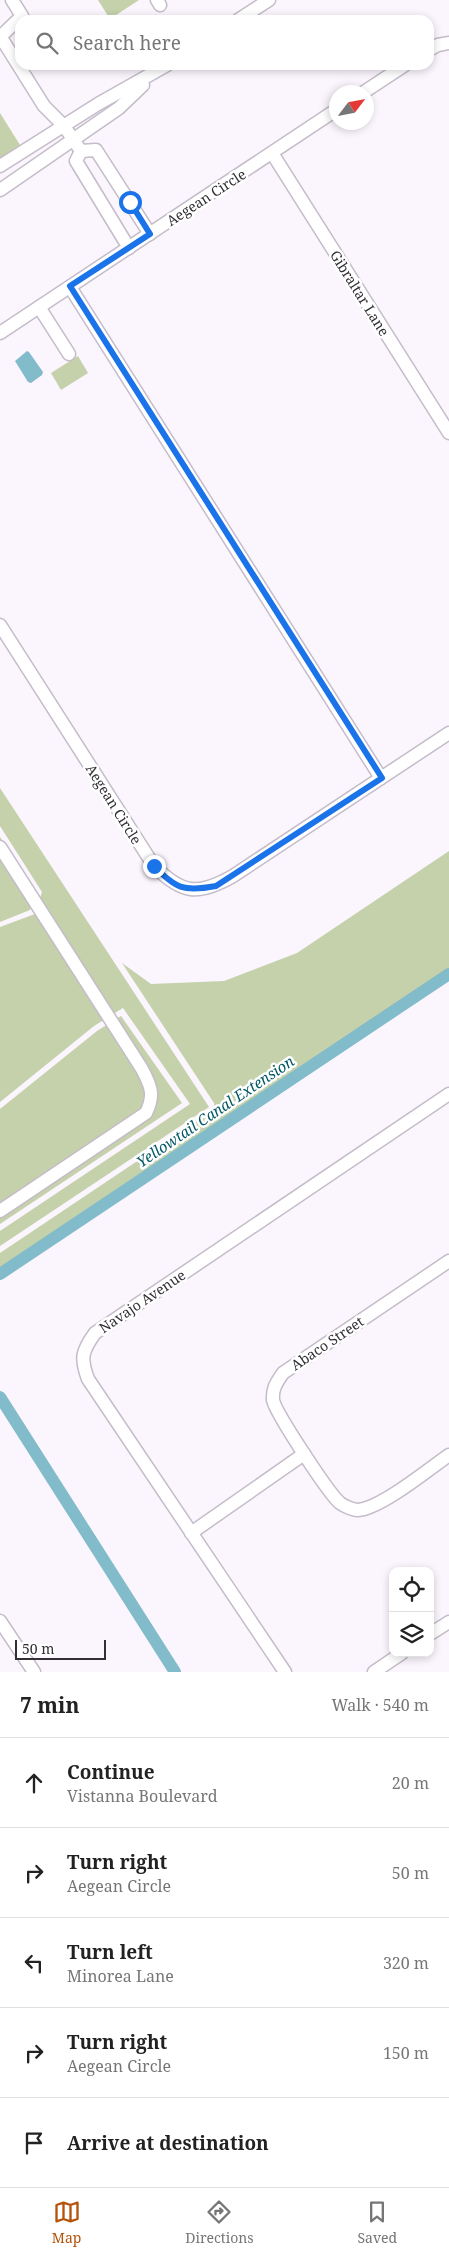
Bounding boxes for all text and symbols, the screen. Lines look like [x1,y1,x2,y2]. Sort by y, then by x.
search box [15,15,434,70]
icon: search [33,29,61,57]
text: Search here [73,30,181,56]
north arrow [329,85,374,130]
street label: Aegean Circle [163,164,249,230]
route start [119,191,142,214]
street label: Gibraltar Lane [326,247,394,339]
street label: Aegean Circle [82,760,146,848]
route end [143,855,166,878]
water label: Yellowtail Canal Extension [132,1051,298,1171]
street label: Navajo Avenue [95,1265,189,1337]
street label: Abaco Street [287,1312,367,1374]
map controls [389,1567,434,1657]
button: locate [389,1567,434,1612]
button: layers [389,1612,434,1657]
scale bar [15,1637,106,1660]
text: 50 m [22,1639,55,1658]
text: 7 min [20,1691,79,1719]
text: Walk · 540 m [332,1694,429,1716]
text: Continue [67,1759,155,1785]
icon: ahead [20,1769,48,1797]
text: 20 m [392,1772,429,1794]
text: Vistanna Boulevard [67,1785,218,1807]
text: Turn right [67,1849,167,1875]
icon: right [20,1859,48,1887]
text: 50 m [392,1862,429,1884]
text: Aegean Circle [67,1875,171,1897]
text: Turn left [67,1939,153,1965]
icon: left [20,1949,48,1977]
text: 320 m [383,1952,429,1974]
text: Minorea Lane [67,1965,174,1987]
text: Turn right [67,2029,167,2055]
icon: right [20,2039,48,2067]
text: 150 m [383,2042,429,2064]
text: Aegean Circle [67,2055,171,2077]
icon: arrive [20,2129,48,2157]
text: Arrive at destination [67,2130,269,2156]
tab: Map [52,2198,81,2247]
tab: Directions [185,2198,254,2247]
tab: Saved [357,2198,397,2247]

